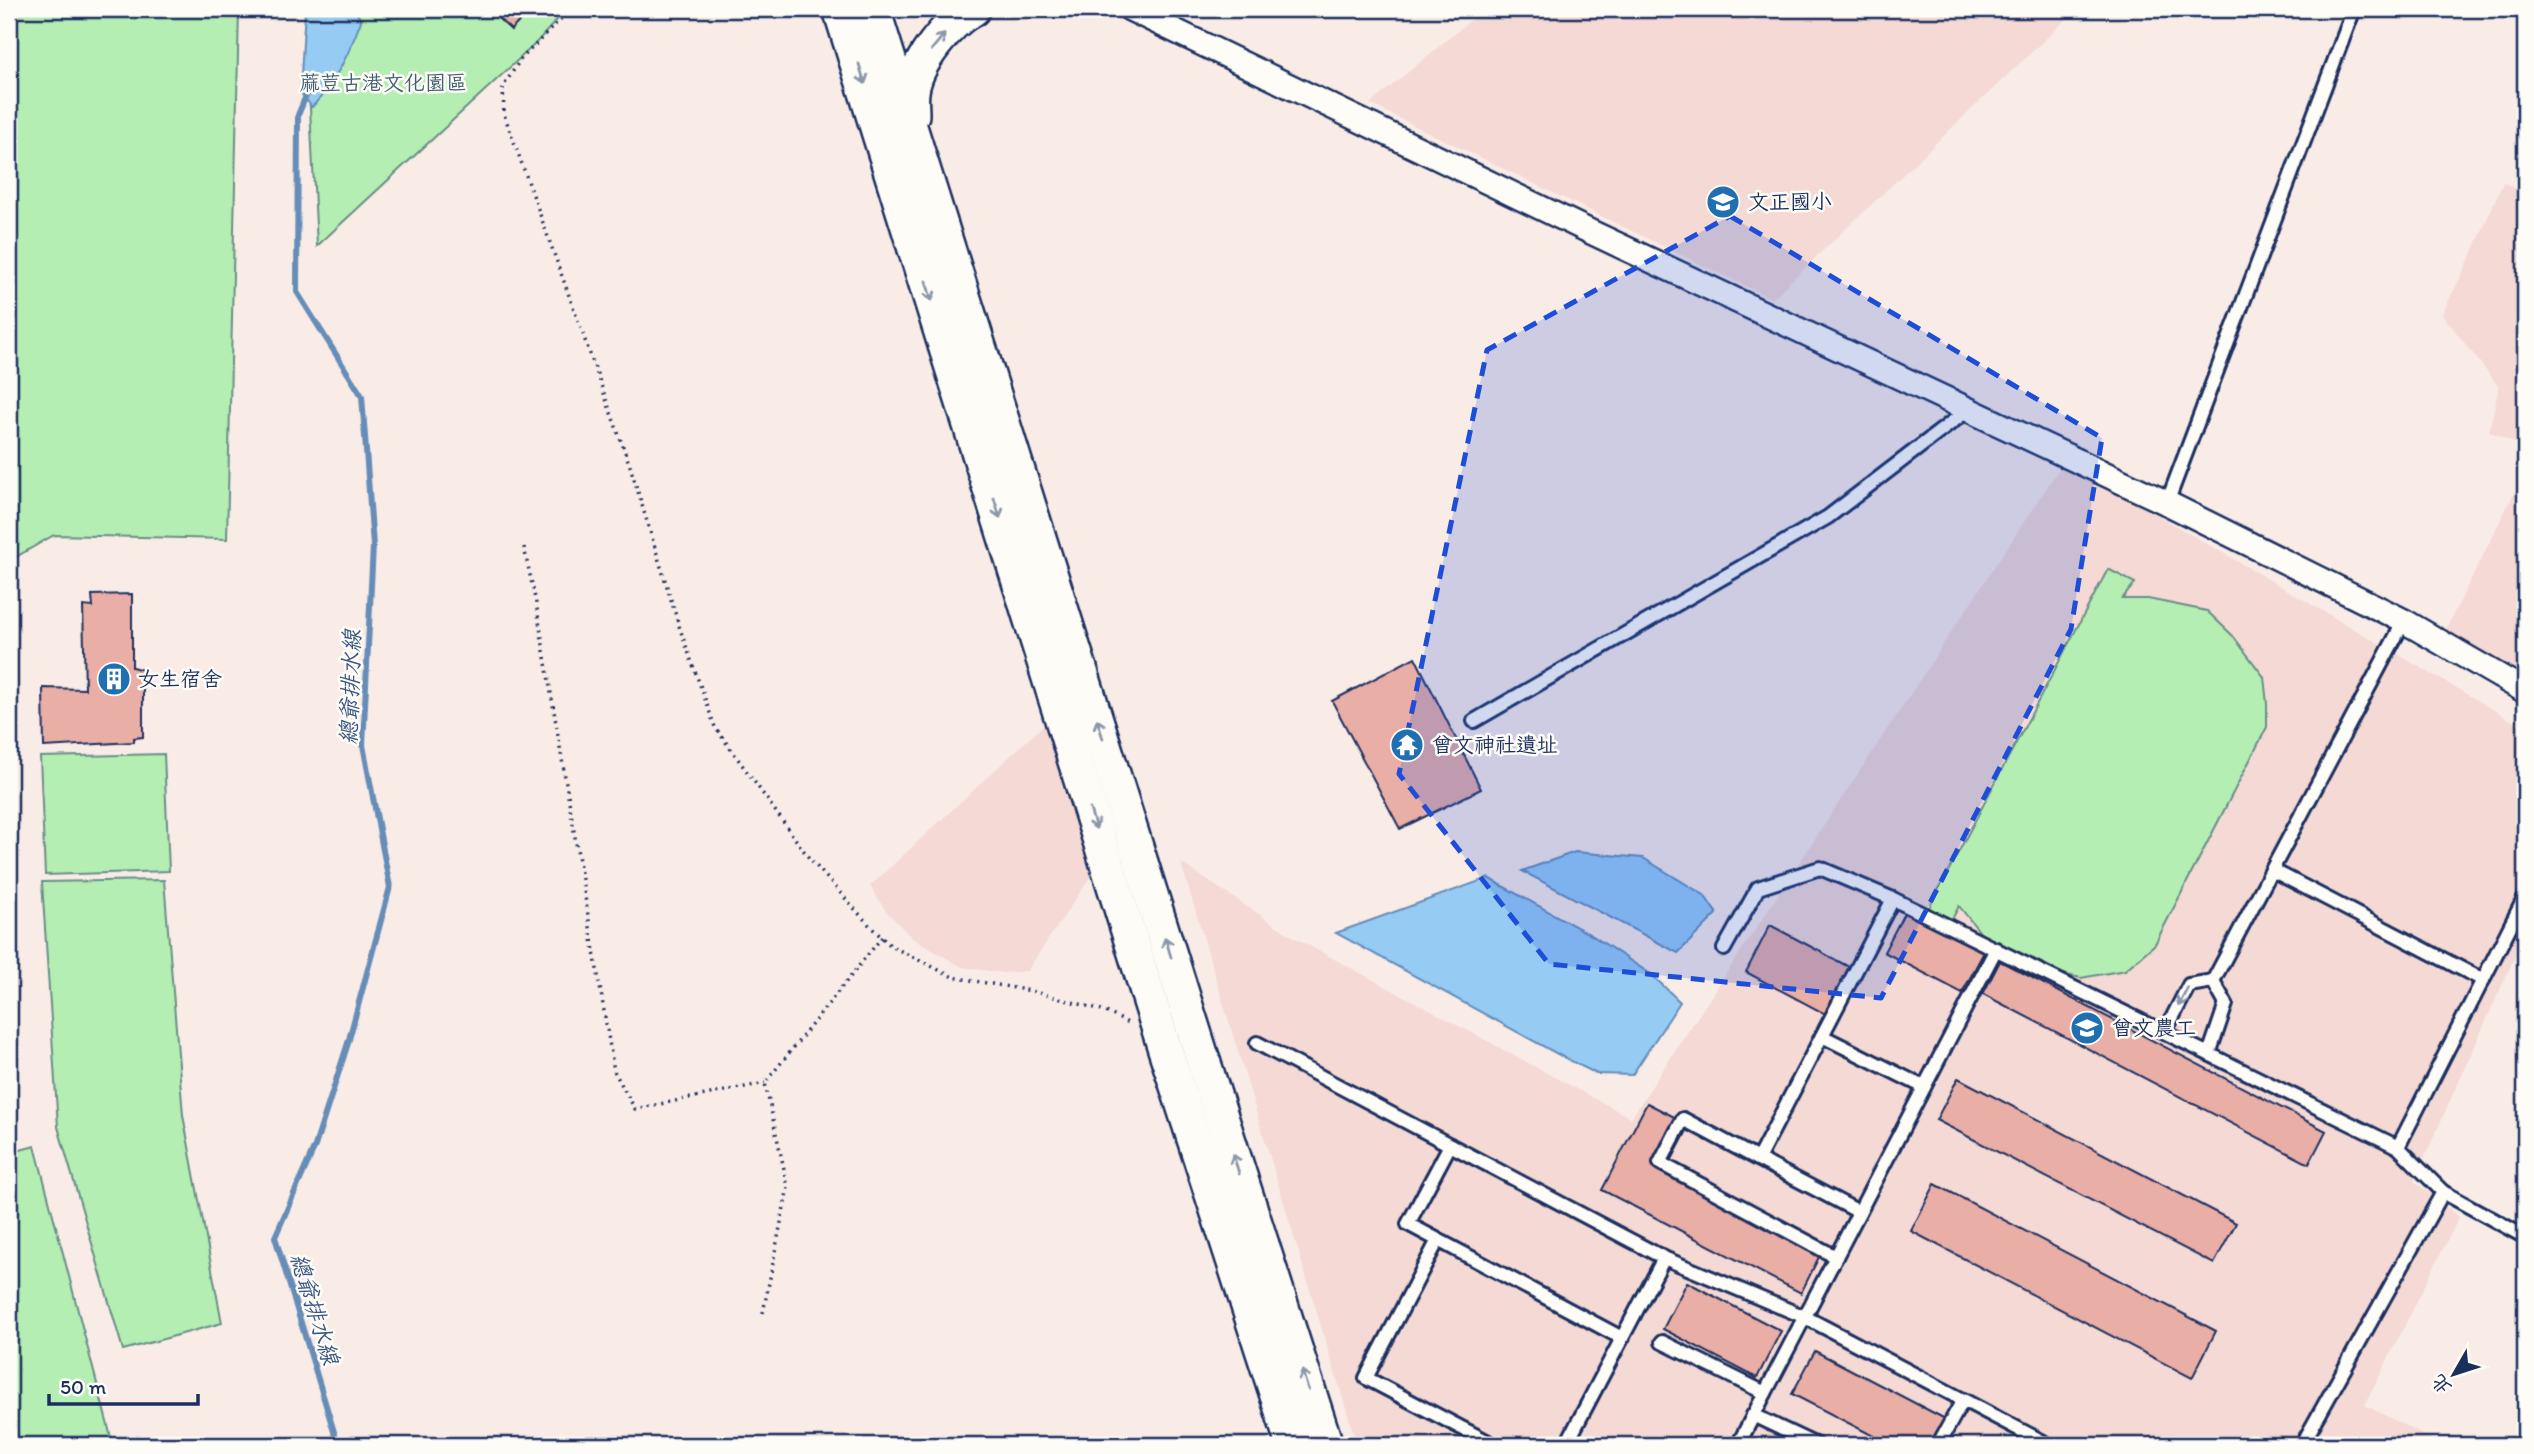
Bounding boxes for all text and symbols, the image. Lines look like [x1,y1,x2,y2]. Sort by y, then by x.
one-way arrow [930,34,945,52]
one-way arrow [856,62,869,84]
park label: 蔴荳古港文化園區 [299,70,467,95]
school or university icon: 文正國小 [1704,183,1742,221]
place label: 文正國小 [1748,189,1832,214]
one-way arrow [924,280,937,302]
one-way arrow [991,497,1004,519]
water label: 總爺排水線 [334,628,366,745]
building icon: 女生宿舍 [95,660,133,698]
place label: 女生宿舍 [138,666,222,691]
one-way arrow [1092,719,1105,741]
temple icon: 曾文神社遺址 [1388,726,1426,764]
place label: 曾文神社遺址 [1432,732,1558,757]
one-way arrow [1088,808,1101,830]
one-way arrow [1160,936,1173,958]
one-way arrow [2175,986,2189,1007]
school or university icon: 曾文農工 [2068,1009,2106,1047]
place label: 曾文農工 [2112,1015,2196,1040]
one-way arrow [1229,1153,1241,1175]
water label: 總爺排水線 [285,1250,345,1369]
north arrow [2418,1338,2488,1408]
scale bar [49,1363,198,1407]
one-way arrow [1298,1370,1311,1392]
text: 北 [2426,1370,2456,1399]
text: 50 m [60,1374,107,1399]

